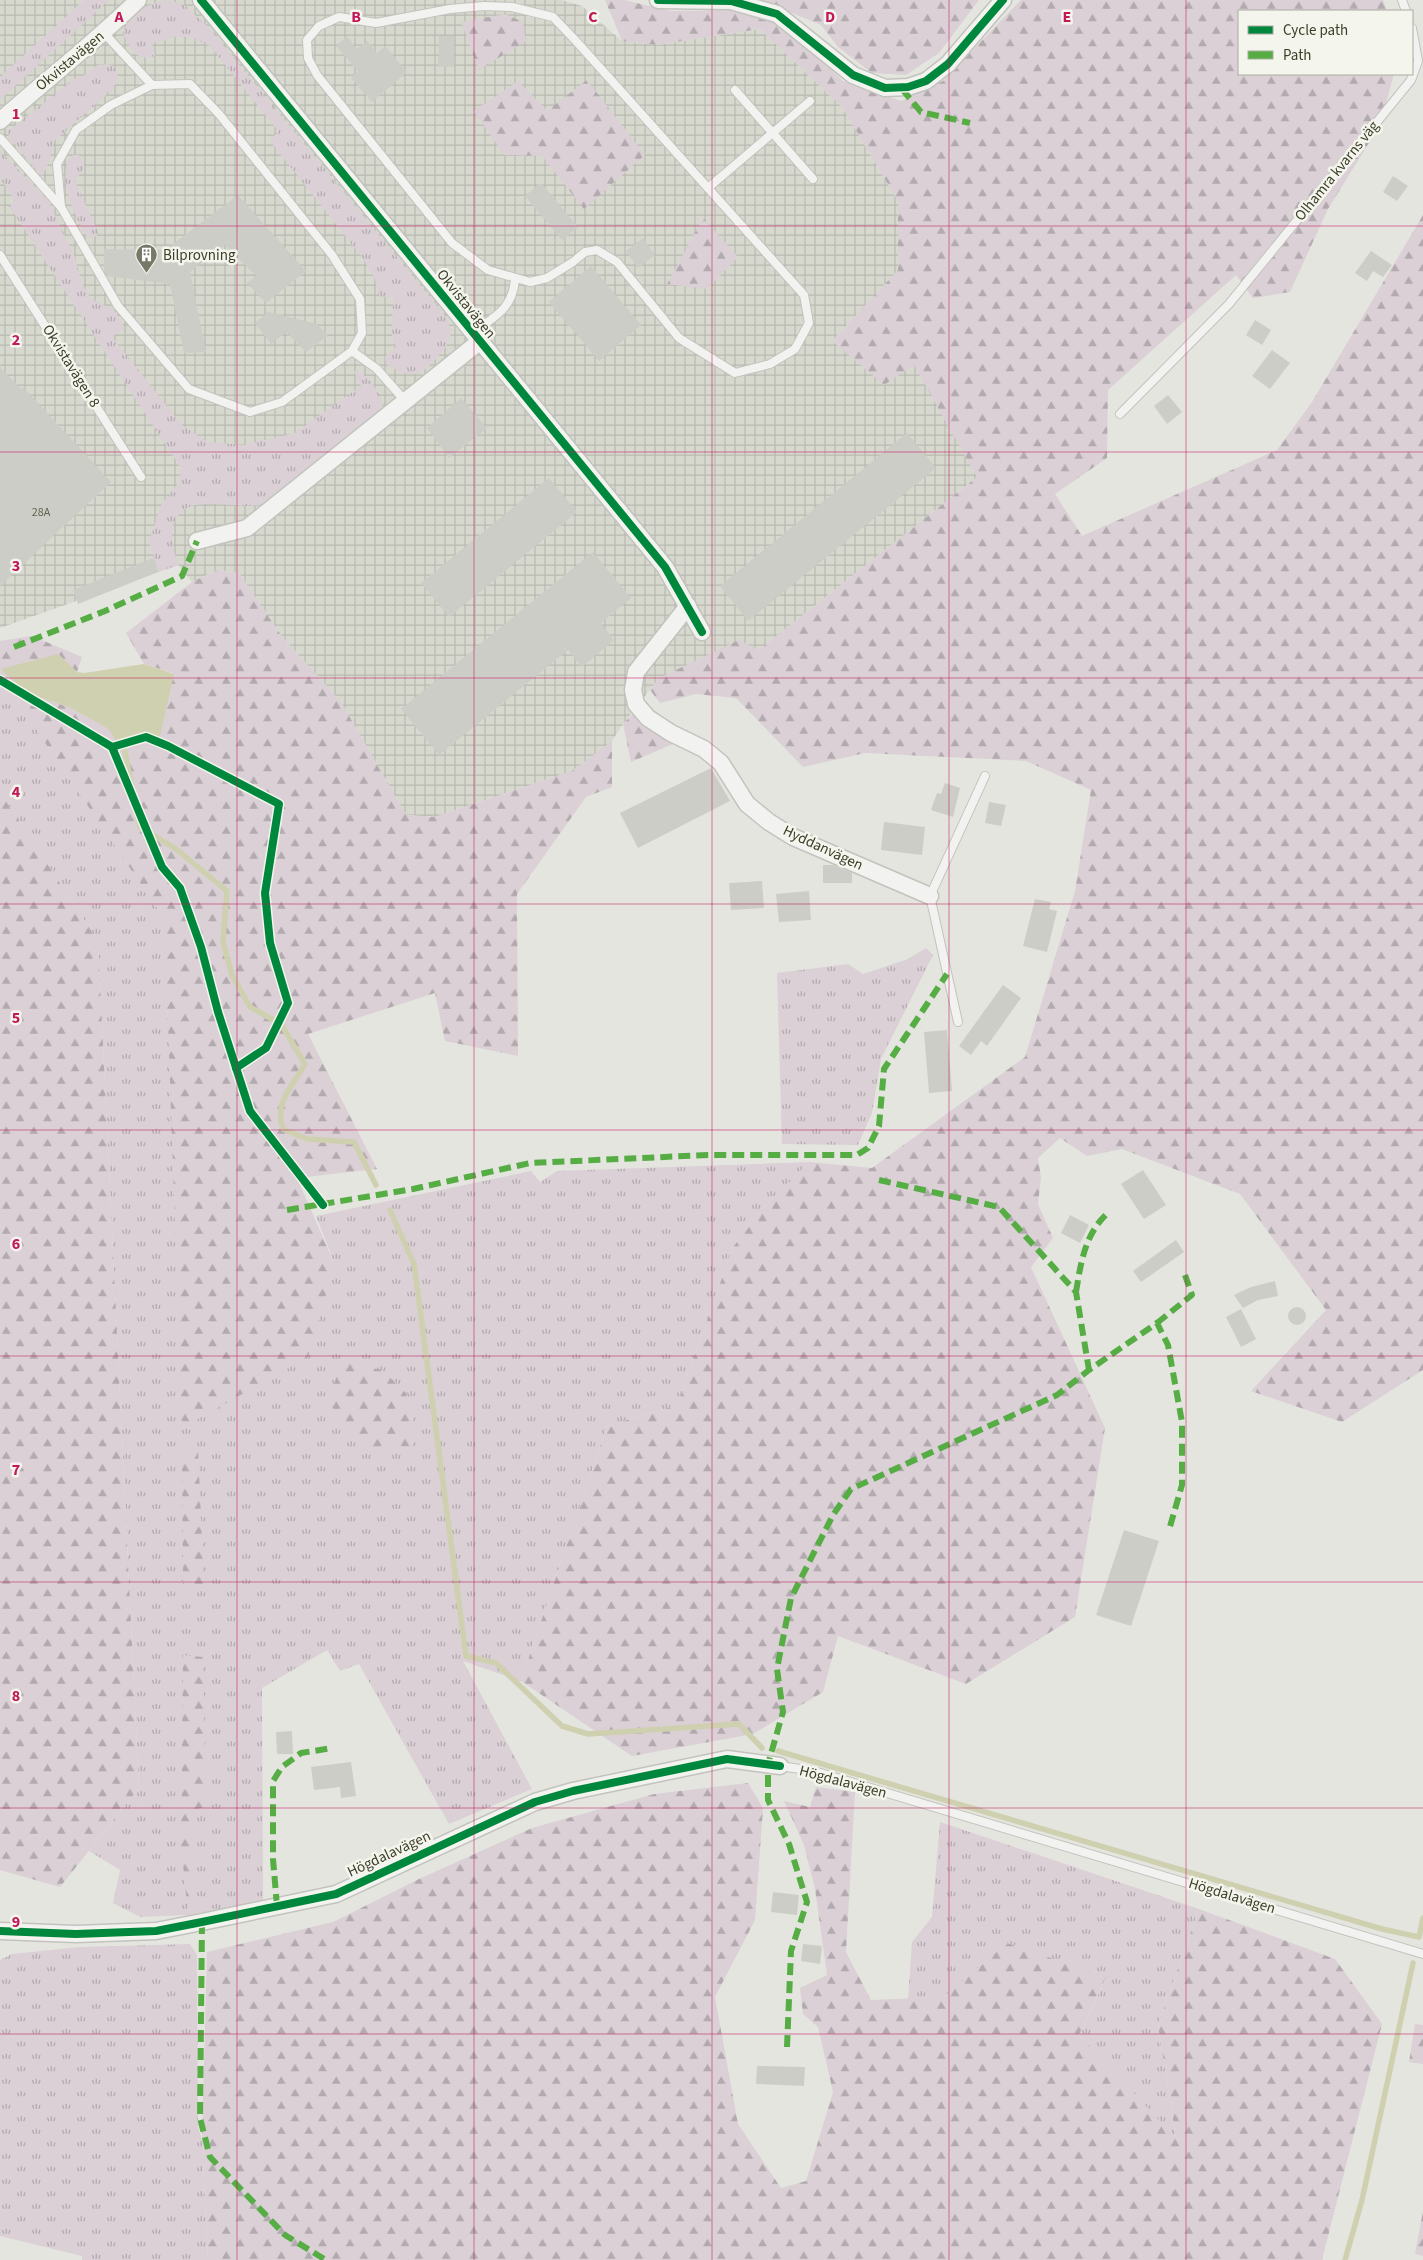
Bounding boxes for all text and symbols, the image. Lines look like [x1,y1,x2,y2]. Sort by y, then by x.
text: A [113,6,124,28]
text: B [351,6,361,28]
text: C [588,6,598,28]
text: D [825,6,835,28]
text: E [1063,6,1071,28]
legend [1238,10,1413,75]
text: Cycle path [1283,20,1348,41]
street label: Okvistavägen [31,26,109,96]
text: Path [1283,45,1311,66]
text: 1 [12,103,20,125]
street label: Olhamra kvarns väg [1290,116,1384,226]
building icon: Bilprovning [135,243,159,274]
place label: Bilprovning [163,245,236,266]
street label: Okvistavägen [432,265,500,343]
street label: Okvistavägen 8 [37,321,105,411]
text: 2 [12,329,20,351]
house number: 28A [32,504,51,521]
text: 3 [12,555,20,577]
text: 4 [12,781,21,803]
street label: Hyddanvägen [779,820,867,876]
text: 5 [12,1007,20,1029]
text: 6 [12,1233,20,1255]
text: 7 [12,1459,20,1481]
text: 8 [12,1685,20,1707]
street label: Högdalavägen [797,1760,889,1804]
street label: Högdalavägen [344,1826,434,1882]
street label: Högdalavägen [1186,1873,1278,1919]
text: 9 [12,1911,20,1933]

